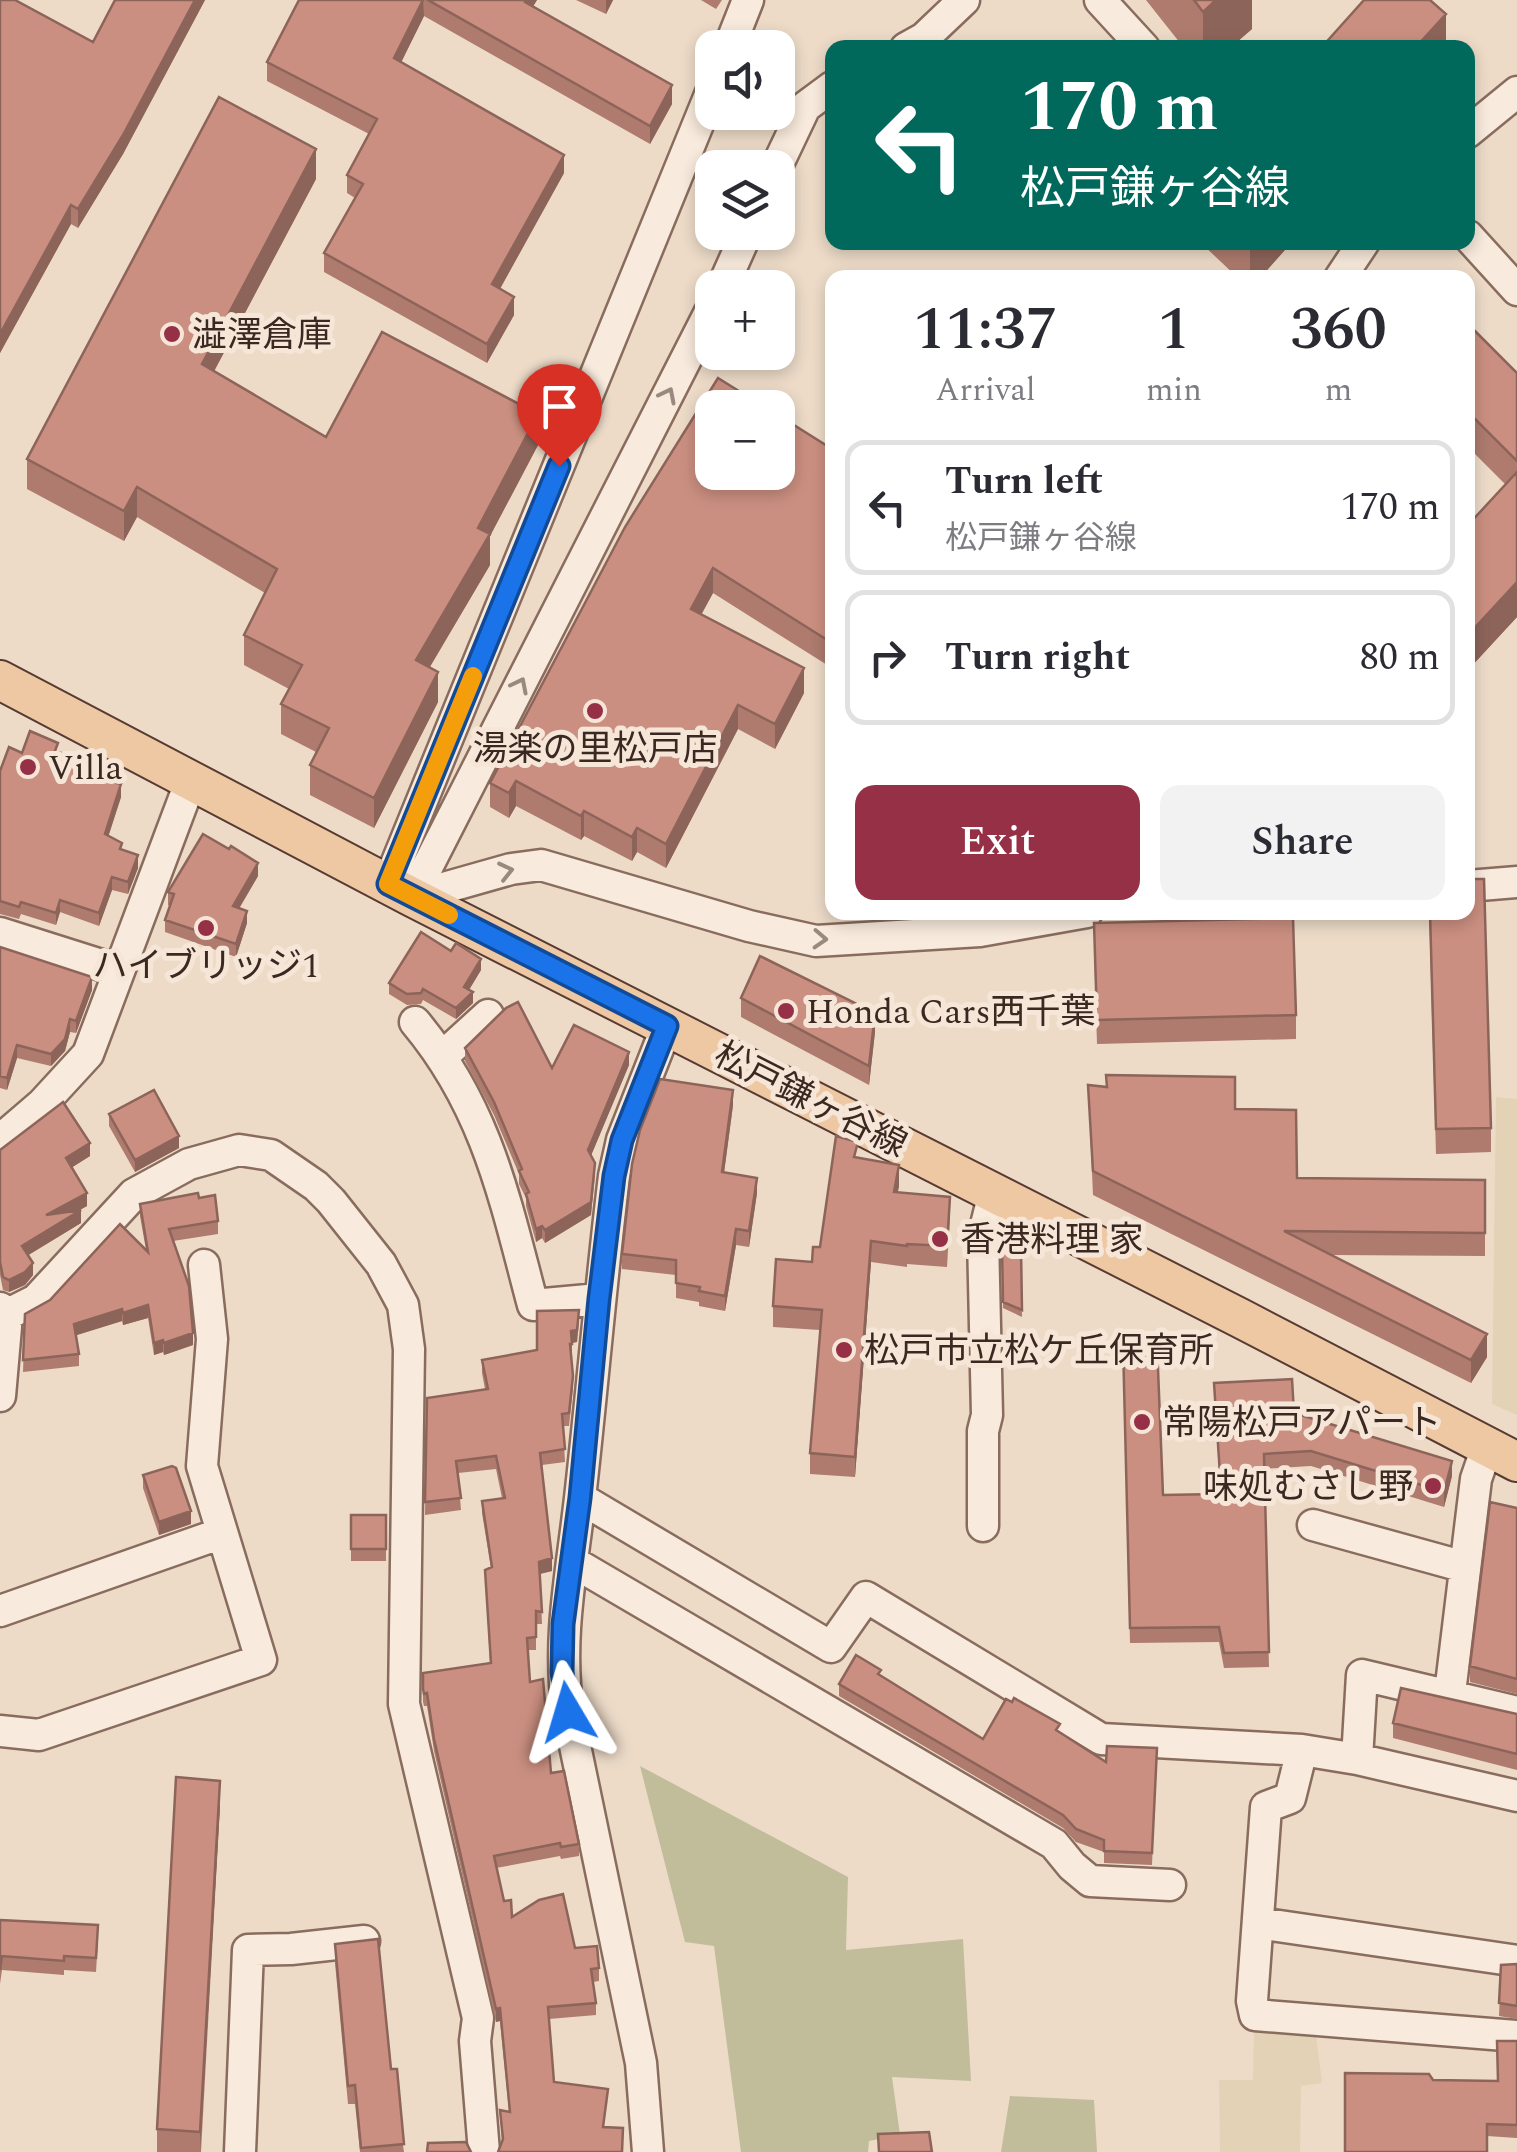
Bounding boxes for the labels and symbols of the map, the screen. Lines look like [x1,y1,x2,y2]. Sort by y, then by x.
place label: 澁澤倉庫 [192,309,332,362]
marker: 澁澤倉庫 [161,323,183,345]
pin [517,364,602,467]
one-way arrow [656,388,675,406]
one-way arrow [508,677,527,695]
marker: 湯楽の里松戸店 [584,700,606,722]
place label: 湯楽の里松戸店 [472,723,718,776]
place label: Villa [48,742,123,795]
marker: Villa [17,756,39,778]
one-way arrow [497,862,514,883]
marker: ハイブリッジ1 [195,917,217,939]
one-way arrow [813,928,829,949]
place label: ハイブリッジ1 [93,940,319,993]
place label: Honda Cars西千葉 [806,986,1096,1039]
marker: Honda Cars西千葉 [775,1000,797,1022]
street label: 松戸鎌ヶ谷線 [705,1029,916,1172]
place label: 香港料理 家 [960,1214,1144,1267]
marker: 香港料理 家 [929,1228,951,1250]
place label: 松戸市立松ケ丘保育所 [864,1325,1214,1378]
marker: 松戸市立松ケ丘保育所 [833,1339,855,1361]
place label: 常陽松戸アパート [1162,1397,1441,1450]
marker: 常陽松戸アパート [1131,1411,1153,1433]
place label: 味処むさし野 [1203,1461,1413,1514]
marker: 味処むさし野 [1422,1475,1444,1497]
position arrow [516,1660,620,1764]

